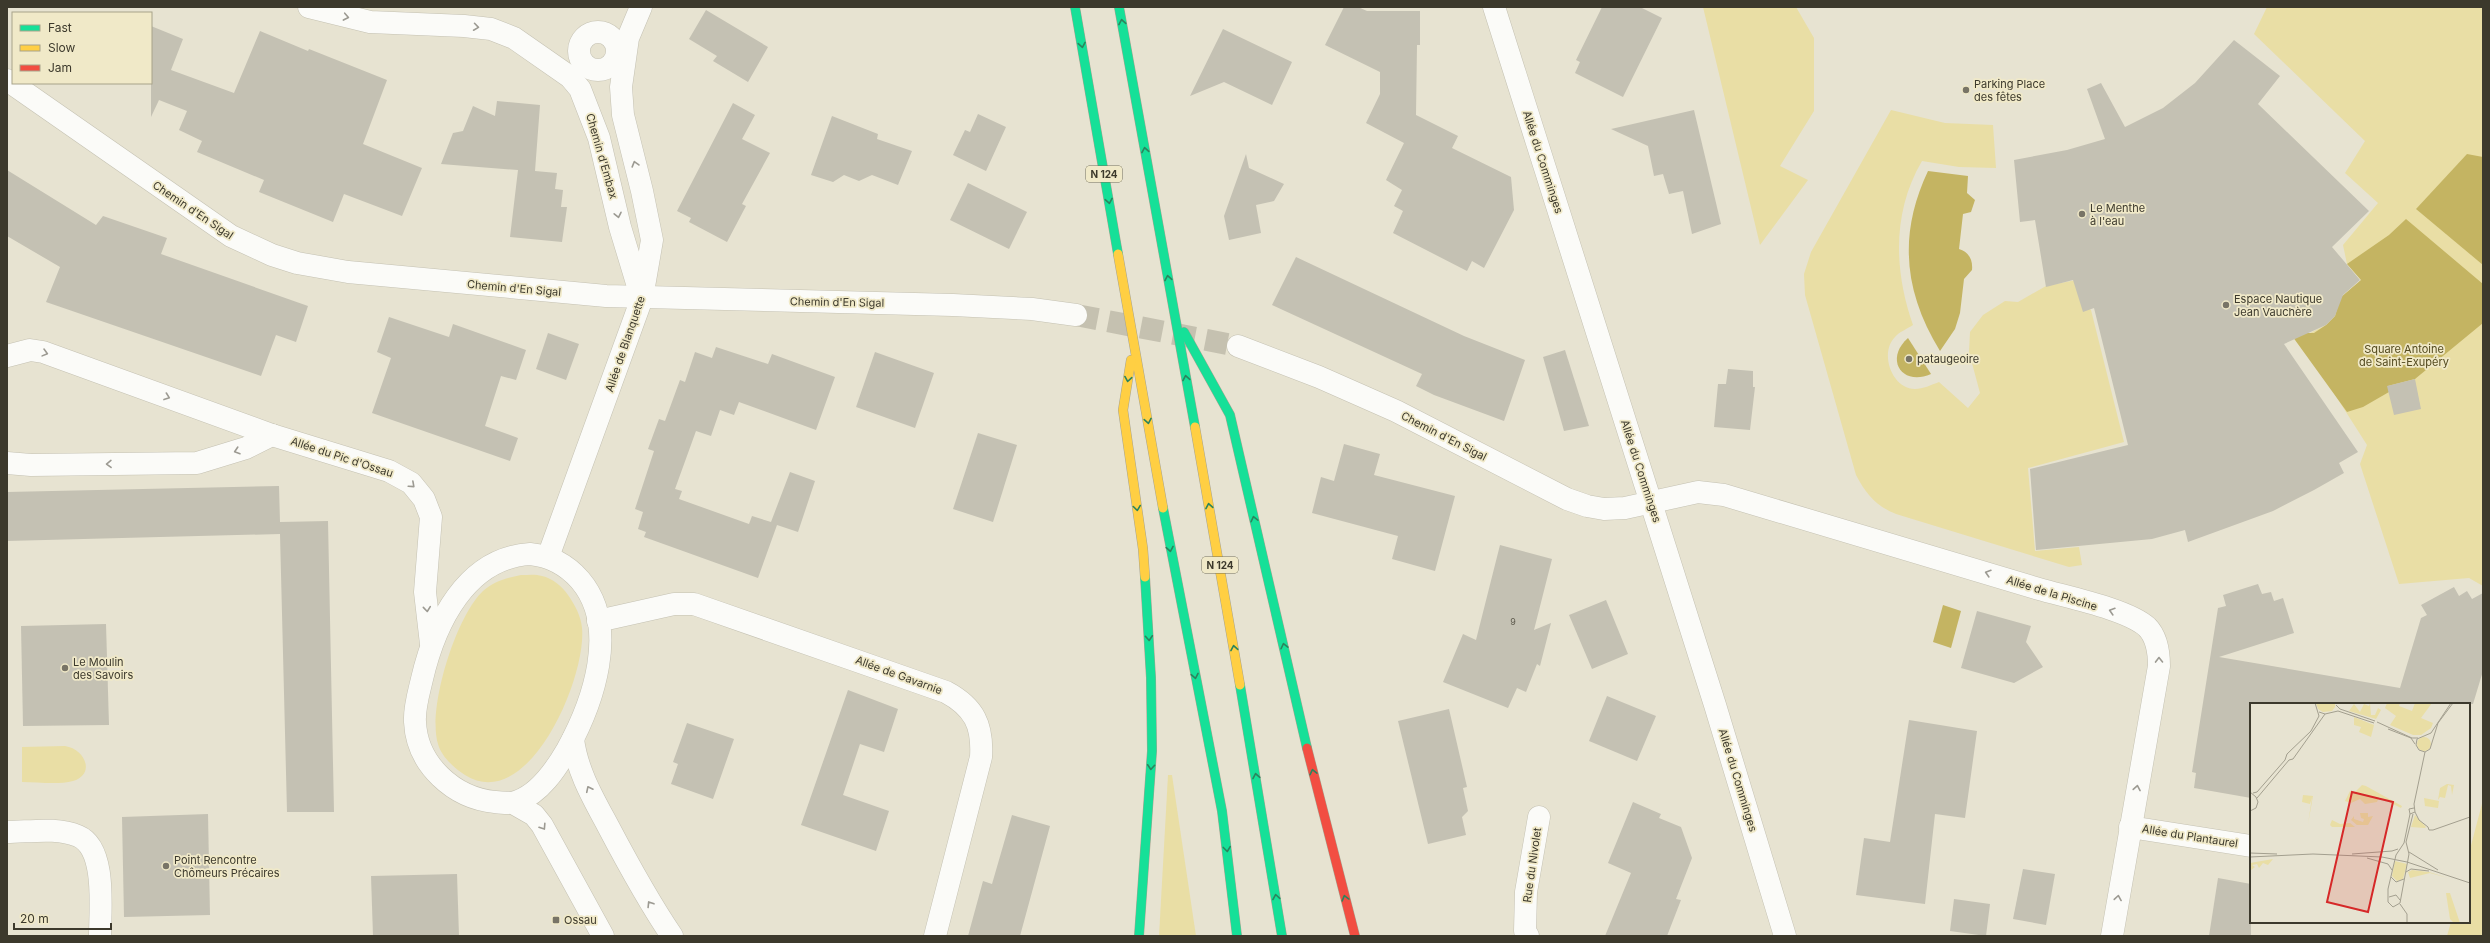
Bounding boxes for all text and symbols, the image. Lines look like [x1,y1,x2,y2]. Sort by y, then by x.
legend [12,12,152,84]
one-way arrow [343,12,349,21]
one-way arrow [1118,19,1126,25]
text: Fast [48,20,72,35]
one-way arrow [473,22,479,31]
text: Slow [48,40,76,55]
one-way arrow [1077,42,1086,49]
text: Jam [48,60,72,75]
place label: Parking Place des fêtes [1974,77,2045,104]
marker: Parking Place des fêtes [1961,85,1971,95]
street label: Allée du Comminges [1520,109,1566,215]
street label: Chemin d'Embax [583,112,621,200]
one-way arrow [1141,147,1150,153]
one-way arrow [631,160,640,167]
road number: N 124 [1086,166,1122,182]
street label: Chemin d'En Sigal [150,178,236,242]
one-way arrow [1104,198,1113,204]
place label: Le Menthe à l'eau [2090,201,2145,228]
marker: Le Menthe à l'eau [2077,209,2087,219]
one-way arrow [613,212,622,218]
one-way arrow [1165,275,1173,281]
street label: Chemin d'En Sigal [466,277,562,299]
place label: Espace Nautique Jean Vauchère [2234,292,2322,319]
street label: Allée de Blanquette [602,294,648,394]
street label: Chemin d'En Sigal [790,294,884,310]
marker: Espace Nautique Jean Vauchère [2221,300,2231,310]
park label: Square Antoine de Saint-Exupéry [2359,342,2449,369]
one-way arrow [41,348,48,357]
place label: pataugeoire [1917,352,1979,366]
marker: pataugeoire [1904,354,1914,364]
one-way arrow [1182,375,1191,381]
one-way arrow [1124,376,1133,383]
one-way arrow [163,392,170,400]
street label: Chemin d'En Sigal [1399,408,1489,464]
one-way arrow [1143,418,1151,424]
street label: Allée du Comminges [1618,418,1664,524]
street label: Allée du Pic d'Ossau [289,434,395,480]
one-way arrow [234,446,241,455]
one-way arrow [106,460,112,468]
one-way arrow [407,480,415,488]
one-way arrow [1205,503,1214,509]
one-way arrow [1132,505,1141,511]
one-way arrow [1251,516,1259,522]
one-way arrow [1165,546,1174,552]
road number: N 124 [1202,557,1238,573]
one-way arrow [1985,569,1992,578]
street label: Allée de la Piscine [2005,573,2099,613]
one-way arrow [422,606,431,612]
one-way arrow [2109,607,2116,616]
house number: 9 [1510,616,1516,627]
one-way arrow [1144,634,1153,641]
one-way arrow [1280,643,1288,649]
one-way arrow [1230,644,1239,651]
street label: Allée de Gavarnie [854,653,944,697]
place label: Le Moulin des Savoirs [73,655,133,682]
one-way arrow [2155,657,2163,663]
marker: Le Moulin des Savoirs [60,663,70,673]
one-way arrow [1191,673,1199,679]
inset map [2250,703,2470,923]
street label: Allée du Comminges [1716,727,1760,833]
one-way arrow [1146,764,1155,770]
one-way arrow [1309,769,1317,776]
one-way arrow [1253,773,1261,779]
one-way arrow [2132,785,2141,791]
one-way arrow [586,786,594,793]
street label: Allée du Plantaurel [2141,822,2239,850]
one-way arrow [538,823,546,830]
street label: Rue du Nivolet [1520,826,1544,903]
one-way arrow [1222,846,1231,852]
place label: Point Rencontre Chômeurs Précaires [174,853,280,880]
marker: Point Rencontre Chômeurs Précaires [161,861,171,871]
one-way arrow [1272,894,1281,901]
one-way arrow [2113,894,2122,901]
one-way arrow [1341,895,1350,902]
one-way arrow [648,901,655,908]
scale bar [14,905,111,931]
text: 20 m [20,911,49,926]
place label: Ossau [564,913,597,927]
marker: Ossau [551,915,561,925]

